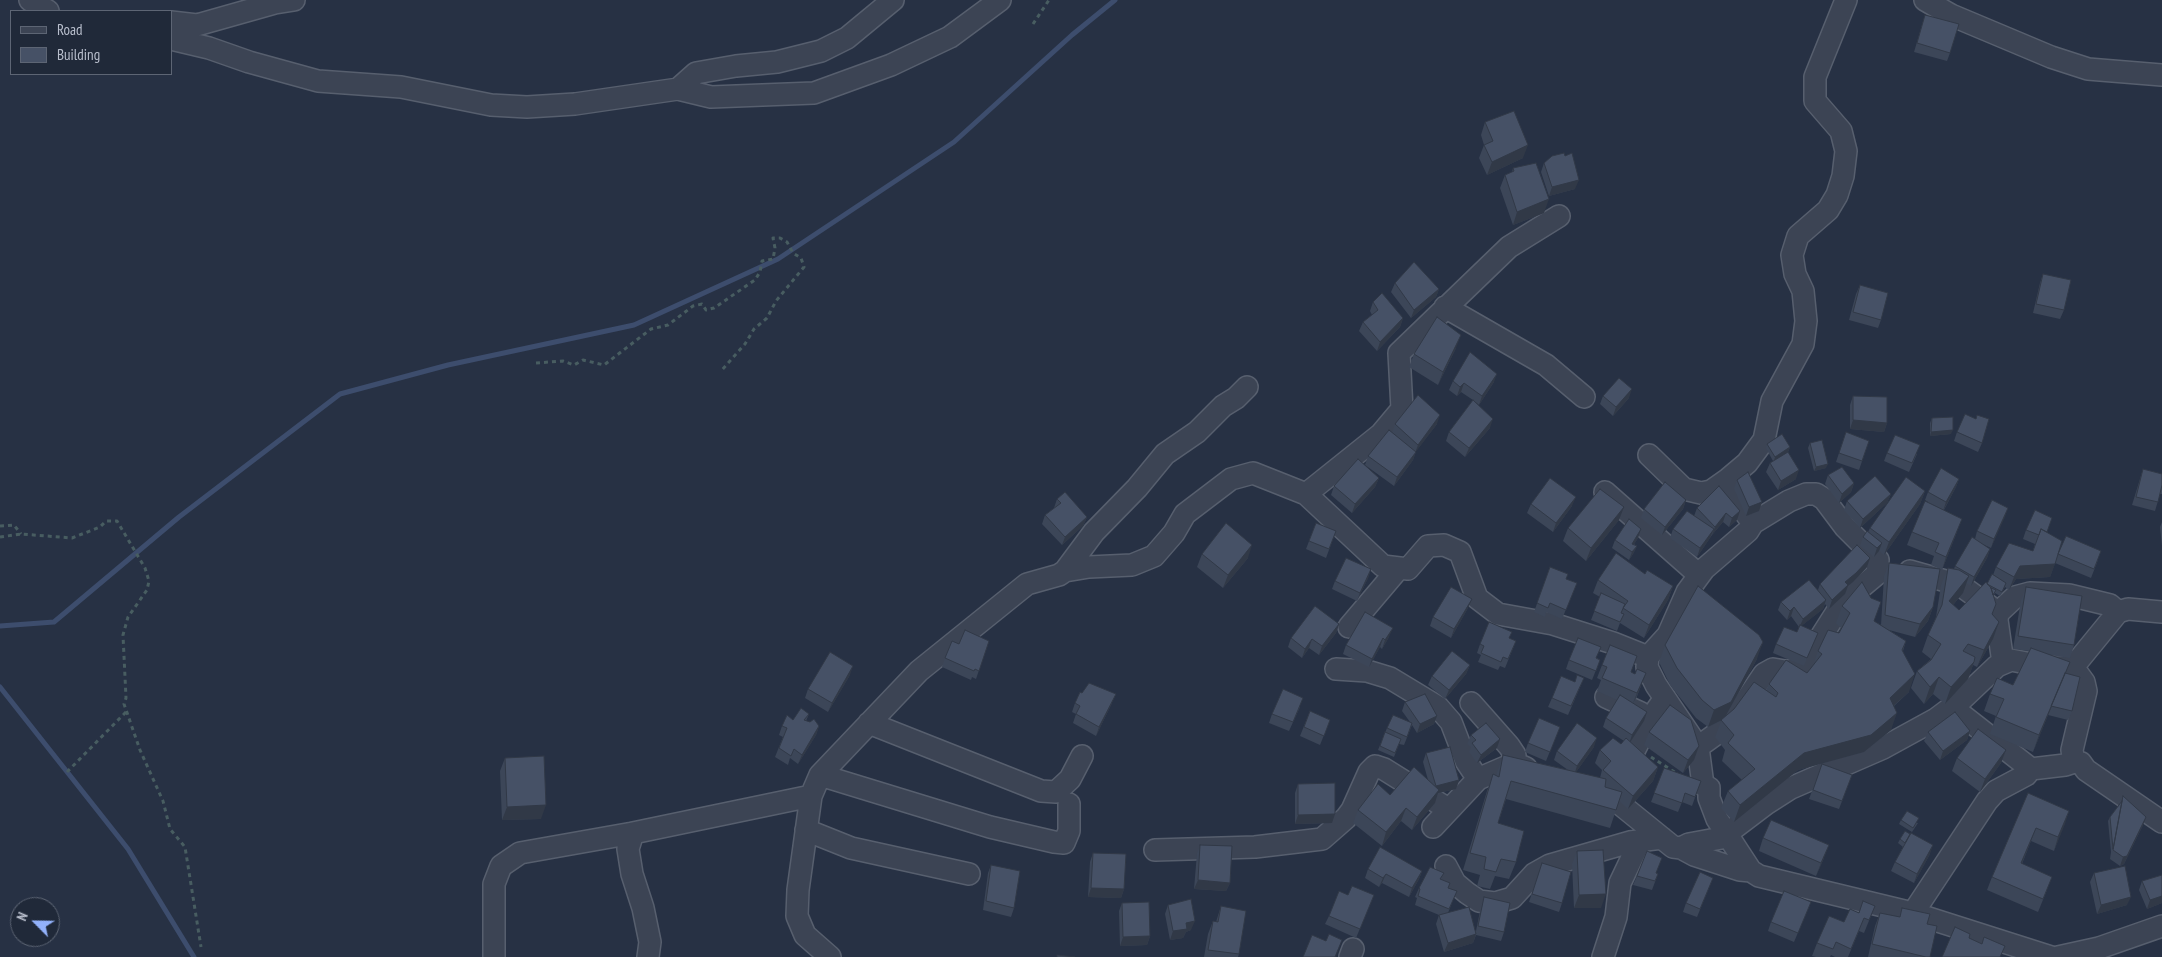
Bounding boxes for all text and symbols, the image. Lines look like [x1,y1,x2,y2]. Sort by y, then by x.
legend [10,10,172,75]
text: Road [57,20,83,39]
text: Building [57,45,100,64]
north arrow [10,897,60,947]
text: N [12,910,32,924]

